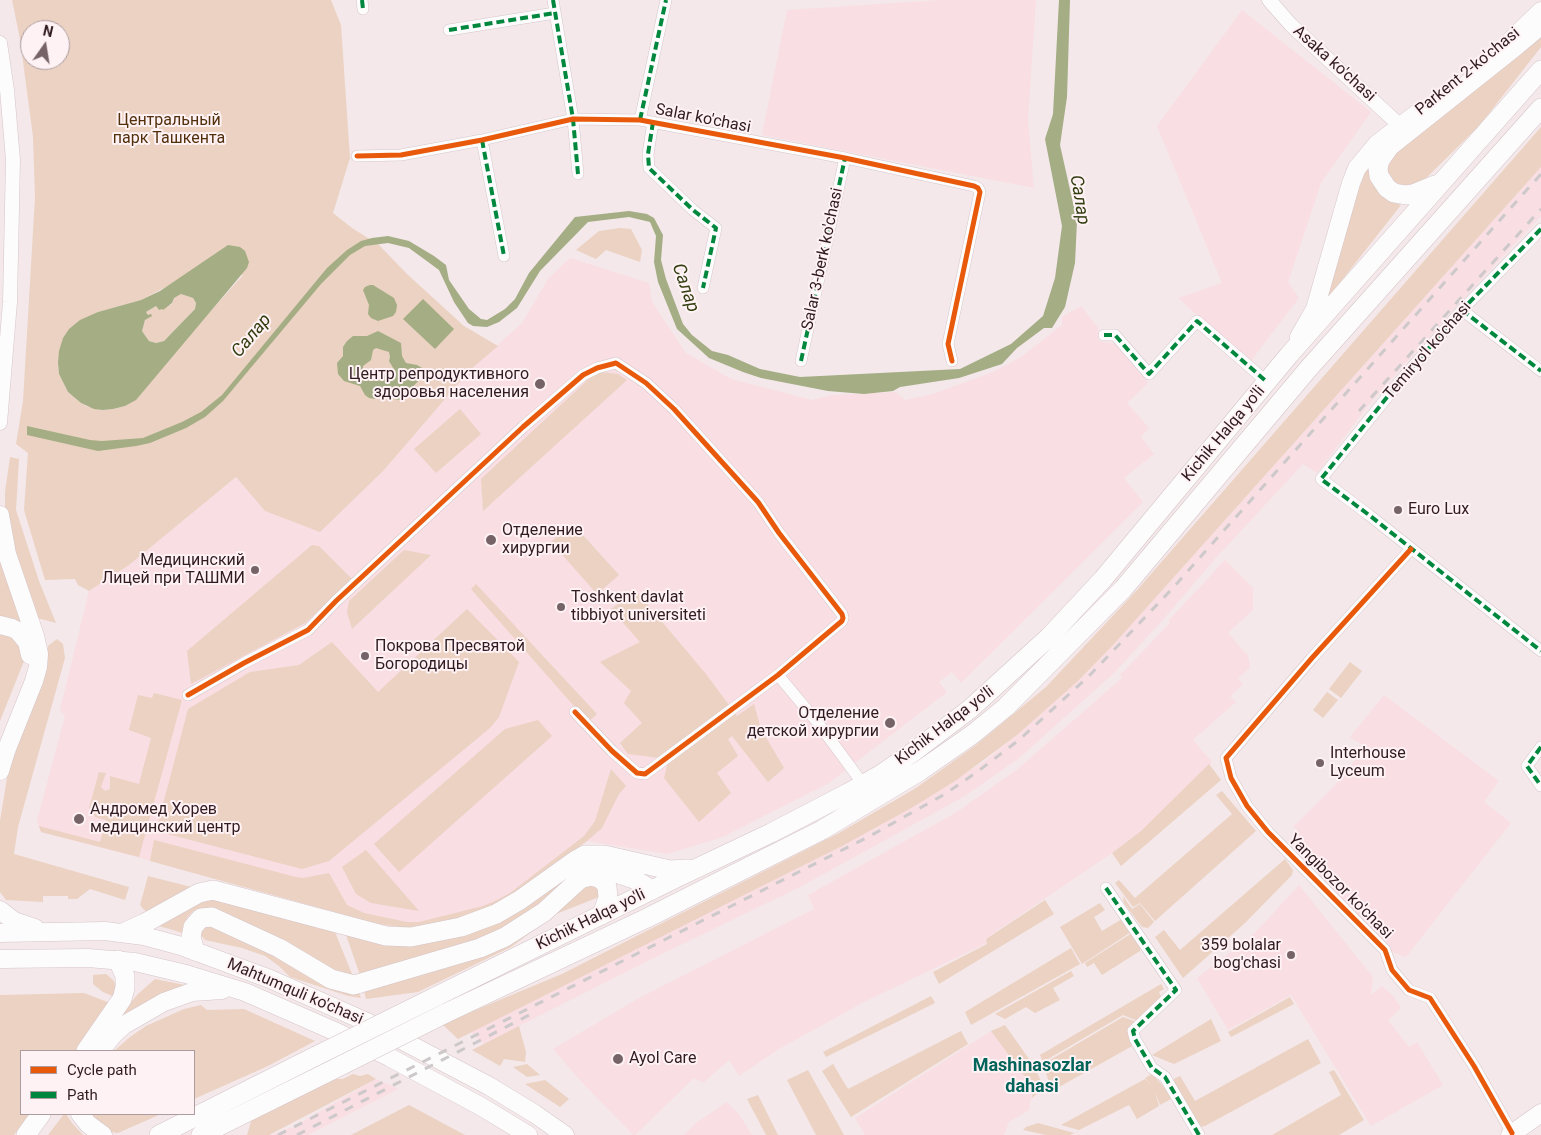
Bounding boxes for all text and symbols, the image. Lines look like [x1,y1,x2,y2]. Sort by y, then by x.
north arrow [20,20,70,70]
text: N [42,22,55,40]
street label: Asaka ko'chasi [1289,22,1379,106]
street label: Parkent 2-ko'chasi [1412,24,1524,120]
street label: Salar ko'chasi [654,100,752,138]
park label: Центральный парк Ташкента [113,111,225,149]
water label: Салар [1064,173,1094,227]
street label: Salar 3-berk ko'chasi [799,186,847,332]
water label: Салар [667,261,703,315]
street label: Temiryo'l ko'chasi [1380,298,1476,404]
water label: Салар [228,310,276,362]
place label: Центр репродуктивного здоровья населения [349,365,529,403]
marker: Центр репродуктивного здоровья населения [533,377,547,391]
street label: Kichik Halqa yo'li [1178,382,1270,486]
place label: Euro Lux [1408,500,1469,520]
marker: Euro Lux [1392,504,1404,516]
place label: Отделение хирургии [502,521,583,559]
marker: Отделение хирургии [484,533,498,547]
place label: Медицинский Лицей при ТАШМИ [102,551,245,589]
marker: Медицинский Лицей при ТАШМИ [249,564,261,576]
place label: Toshkent davlat tibbiyot universiteti [571,588,706,626]
marker: Toshkent davlat tibbiyot universiteti [555,601,567,613]
place label: Покрова Пресвятой Богородицы [375,637,525,675]
marker: Покрова Пресвятой Богородицы [359,650,371,662]
street label: Kichik Halqa yo'li [892,683,998,769]
place label: Отделение детской хирургии [747,704,879,742]
marker: Отделение детской хирургии [883,716,897,730]
place label: Interhouse Lyceum [1330,744,1406,782]
marker: Interhouse Lyceum [1314,757,1326,769]
place label: Андромед Хорев медицинский центр [90,800,241,838]
marker: Андромед Хорев медицинский центр [72,812,86,826]
street label: Yangibozor ko'chasi [1284,831,1396,943]
street label: Kichik Halqa yo'li [533,885,649,955]
place label: 359 bolalar bog'chasi [1201,936,1281,974]
marker: 359 bolalar bog'chasi [1285,949,1297,961]
street label: Mahtumquli ko'chasi [224,955,366,1029]
place label: Ayol Care [629,1049,696,1069]
legend [20,1050,195,1115]
marker: Ayol Care [611,1052,625,1066]
district label: Mashinasozlar dahasi [973,1055,1091,1098]
text: Cycle path [67,1061,137,1079]
text: Path [67,1086,98,1104]

